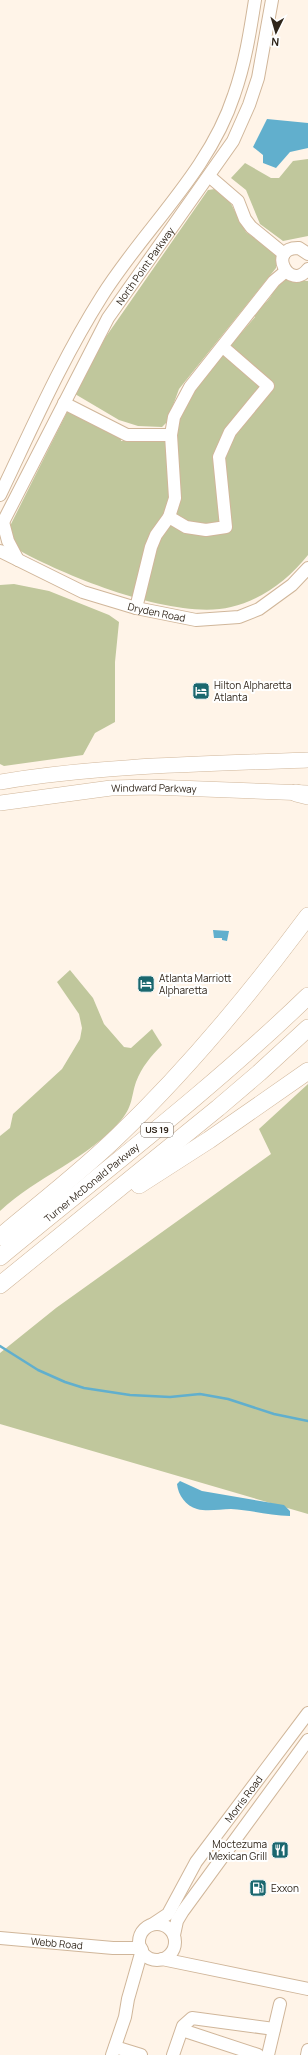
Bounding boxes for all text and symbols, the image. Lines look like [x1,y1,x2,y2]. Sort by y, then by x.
north arrow [256,12,296,52]
text: N [270,35,280,50]
street label: North Point Parkway [112,223,178,308]
street label: Dryden Road [126,599,187,625]
place label: Hilton Alpharetta Atlanta [214,678,292,704]
hotel icon: Hilton Alpharetta Atlanta [191,681,211,701]
street label: Windward Parkway [111,780,198,796]
place label: Atlanta Marriott Alpharetta [159,971,232,997]
hotel icon: Atlanta Marriott Alpharetta [136,974,156,994]
road number: US 19 [141,1123,173,1137]
street label: Turner McDonald Parkway [41,1139,143,1225]
street label: Morris Road [221,1773,266,1825]
place label: Moctezuma Mexican Grill [209,1837,267,1863]
restaurant icon: Moctezuma Mexican Grill [270,1840,290,1860]
fuel station icon: Exxon [248,1878,268,1898]
place label: Exxon [271,1881,299,1895]
street label: Webb Road [30,1934,83,1952]

